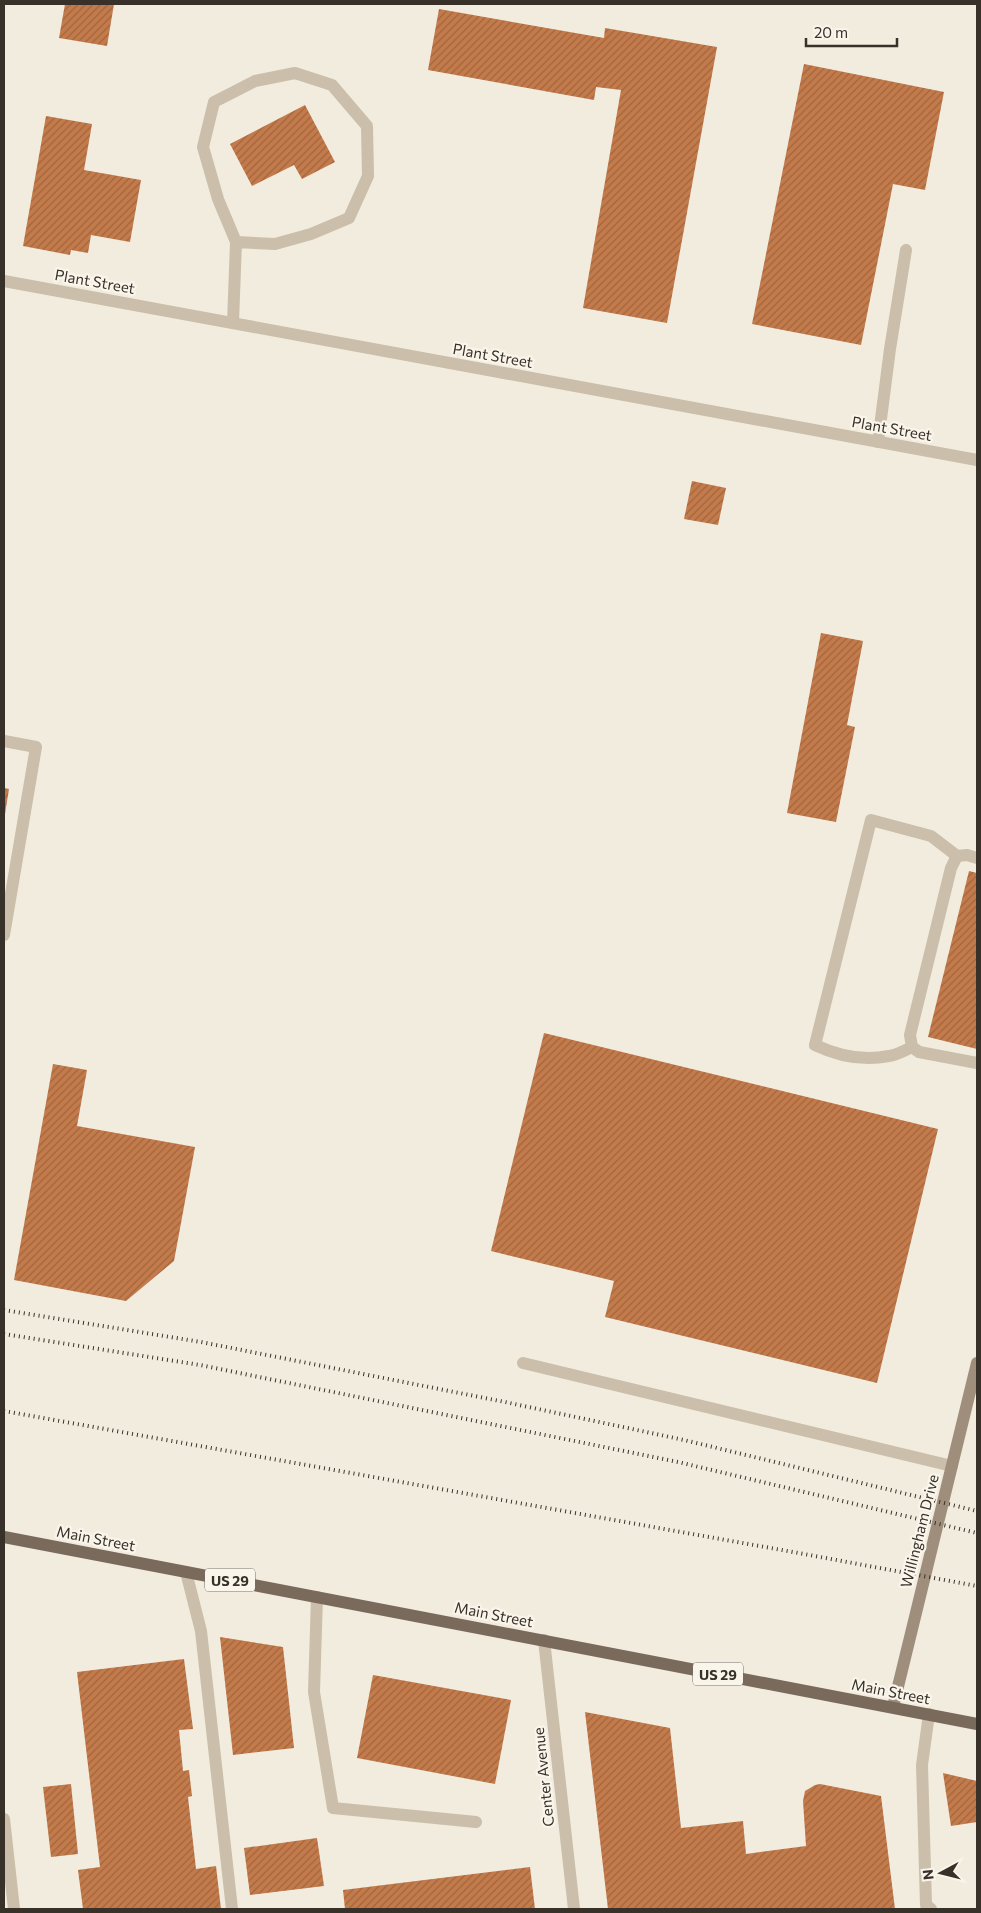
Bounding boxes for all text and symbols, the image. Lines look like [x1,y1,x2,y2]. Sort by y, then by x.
scale bar [806,15,897,47]
text: 20 m [814,23,848,41]
street label: Plant Street [54,265,136,297]
street label: Plant Street [452,339,534,371]
street label: Plant Street [851,412,933,444]
street label: Willingham Drive [896,1472,942,1589]
street label: Main Street [55,1522,137,1554]
road number: US 29 [205,1568,255,1592]
street label: Main Street [453,1598,535,1630]
road number: US 29 [693,1662,743,1686]
street label: Main Street [850,1675,932,1707]
street label: Center Avenue [529,1726,557,1827]
north arrow [916,1848,966,1898]
text: N [919,1868,937,1881]

